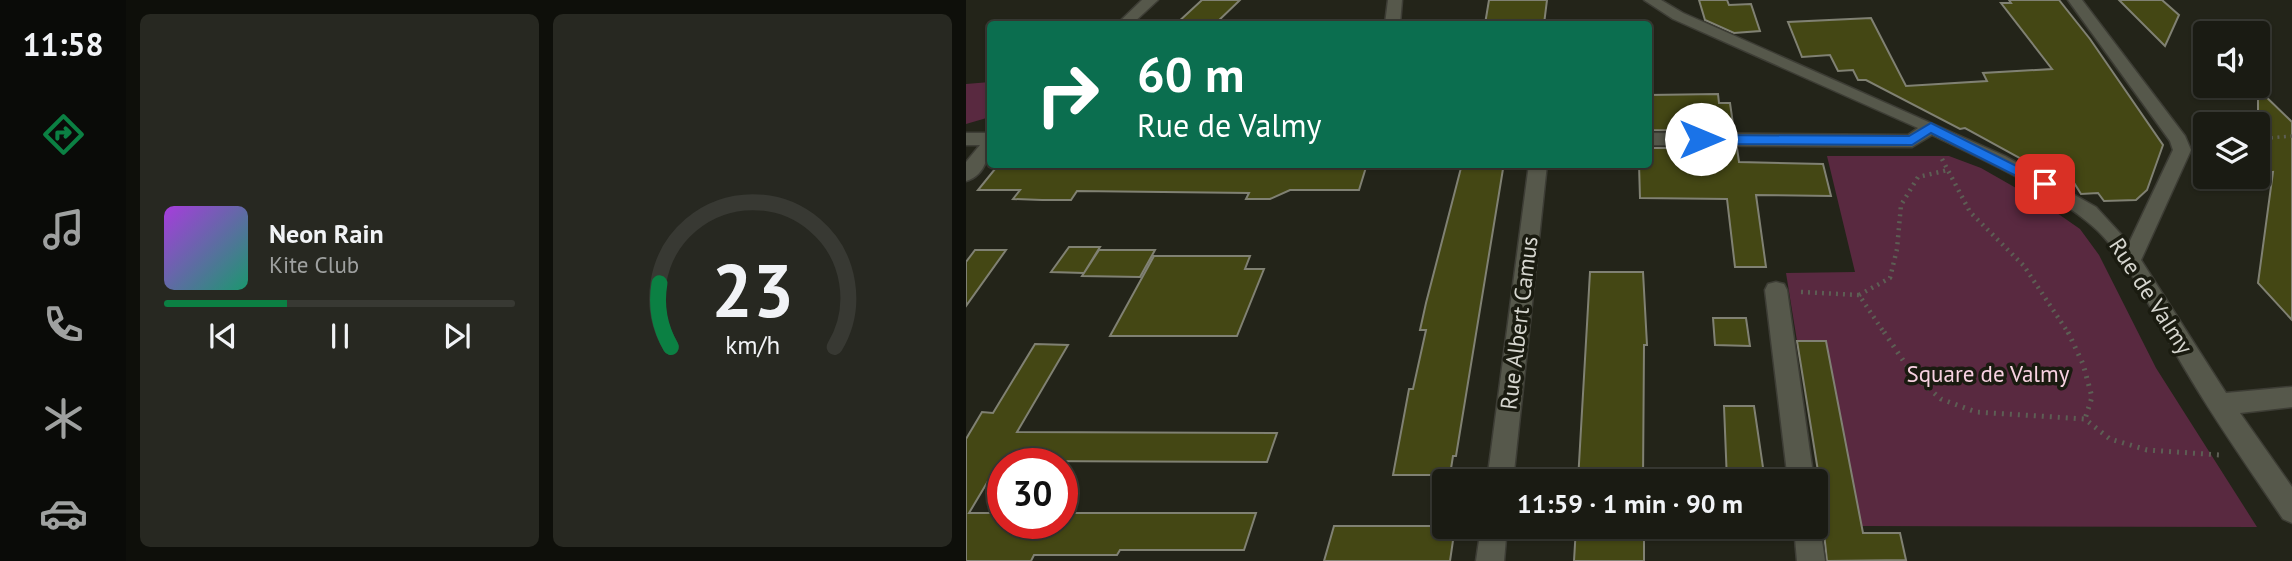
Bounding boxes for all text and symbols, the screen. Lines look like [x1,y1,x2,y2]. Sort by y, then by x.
map controls [2193,21,2270,189]
button: sound [2193,21,2270,98]
text: 11:58 [22,23,104,65]
text: 60 m [1137,42,1244,106]
icon: right [1022,49,1113,140]
position arrow [1664,102,1738,176]
text: Rue de Valmy [1137,104,1322,146]
icon: directions [39,110,88,159]
button: layers [2193,112,2270,189]
pin [2015,154,2075,214]
icon: arrive [2026,165,2064,203]
icon: music [39,205,88,254]
text: Neon Rain [269,217,384,250]
street label: Rue de Valmy [2103,232,2200,359]
street label: Rue Albert Camus [1493,235,1544,411]
text: 23 [711,243,794,337]
text: Kite Club [269,250,359,279]
icon: phone [39,300,88,349]
icon: previous [204,317,242,355]
icon: pause [321,317,359,355]
icon: next [438,317,476,355]
text: km/h [725,328,780,360]
park label: Square de Valmy [1907,359,2070,388]
icon: climate [39,394,88,443]
speed limit sign: 30 [987,448,1078,539]
text: 11:59 · 1 min · 90 m [1517,487,1743,520]
icon: car [39,489,88,538]

